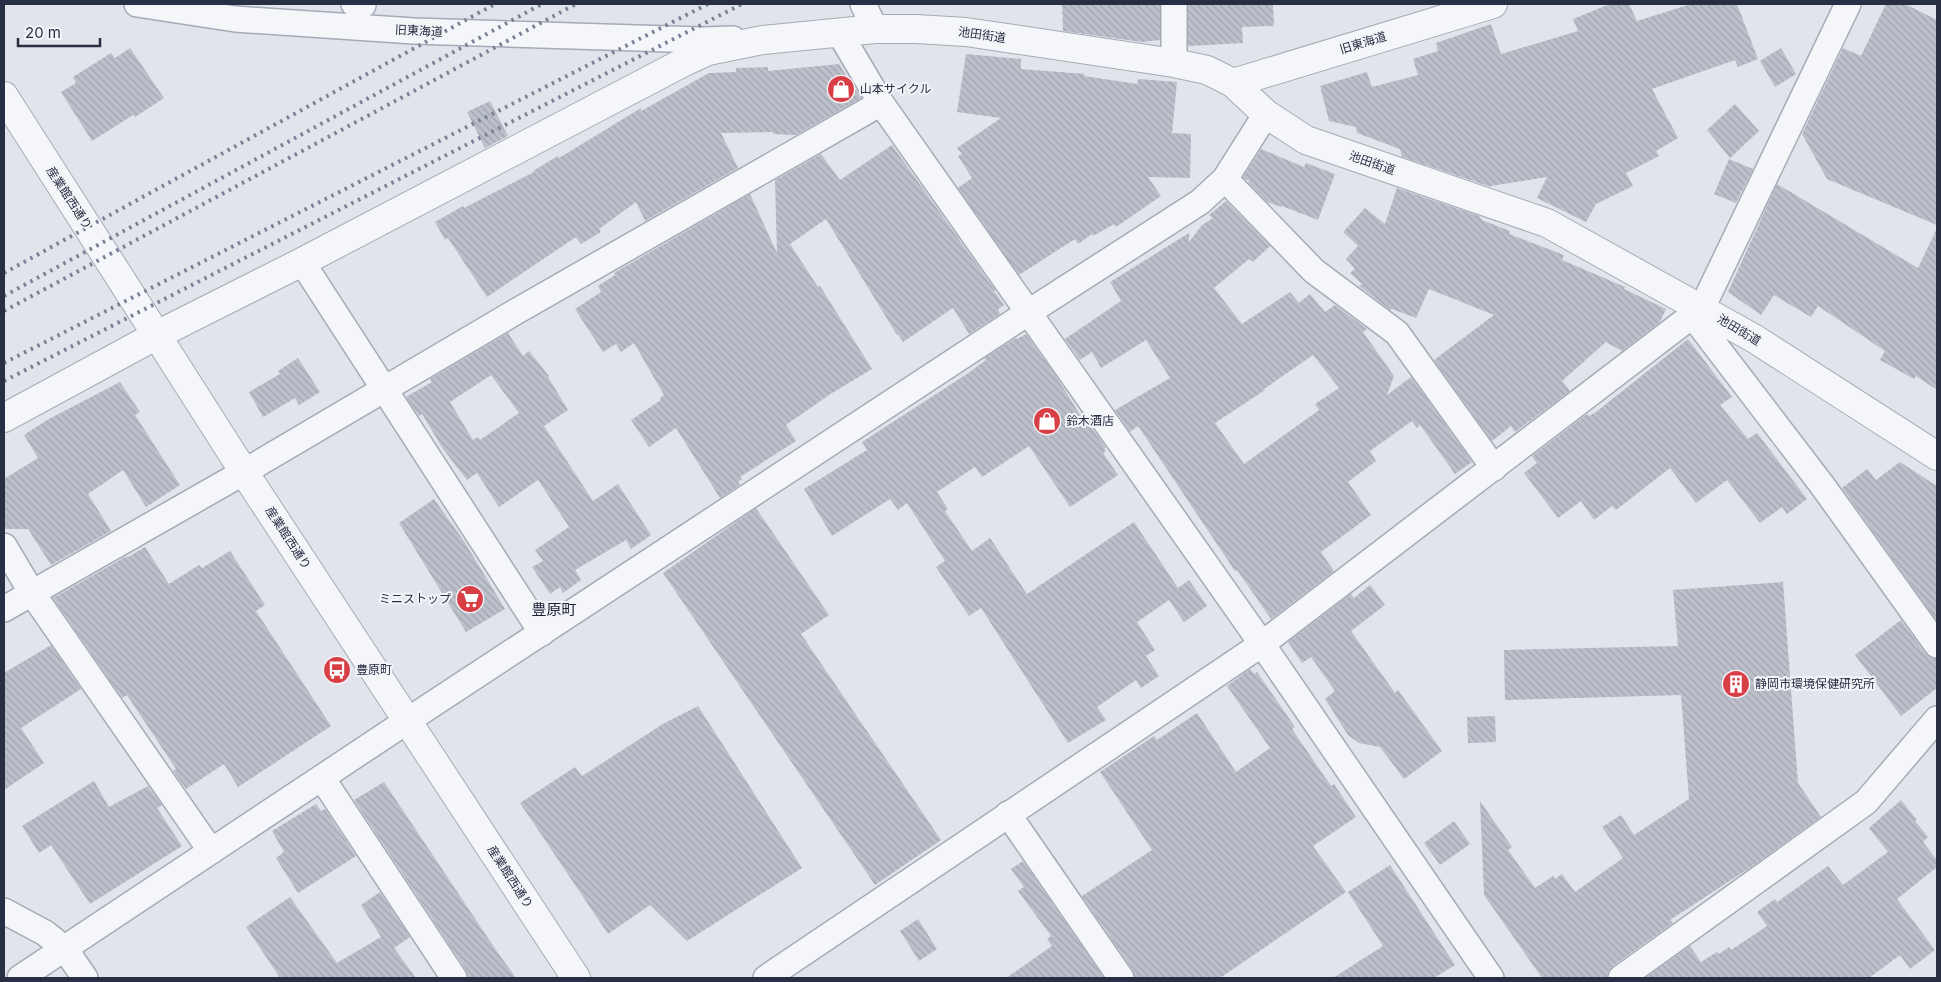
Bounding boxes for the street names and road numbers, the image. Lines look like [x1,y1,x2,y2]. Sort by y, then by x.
street label: 旧東海道 [395,22,443,39]
street label: 池田街道 [957,24,1007,45]
street label: 旧東海道 [1338,28,1388,57]
street label: 池田街道 [1347,148,1397,177]
street label: 産業館西通り [44,163,95,232]
street label: 池田街道 [1715,311,1764,348]
street label: 産業館西通り [263,503,314,572]
street label: 産業館西通り [485,842,536,911]

